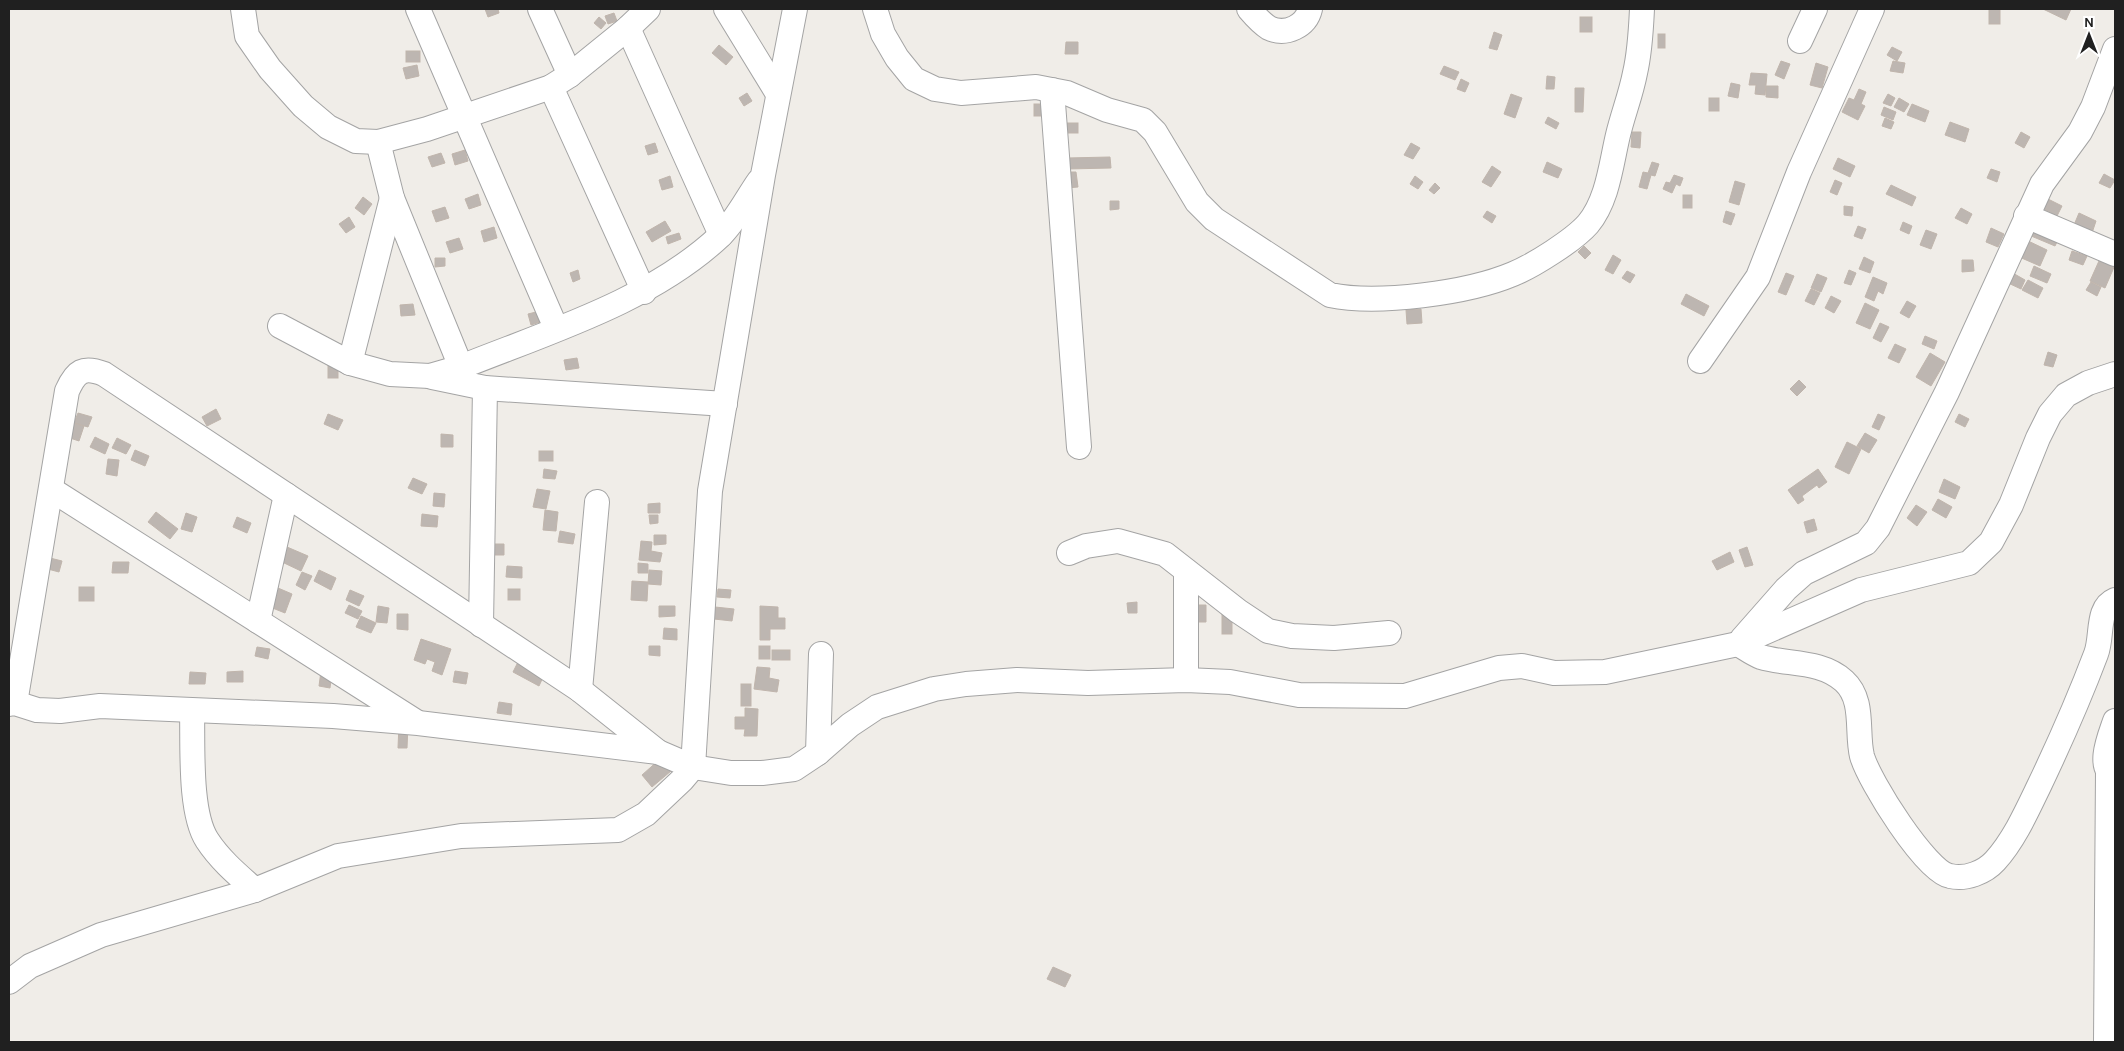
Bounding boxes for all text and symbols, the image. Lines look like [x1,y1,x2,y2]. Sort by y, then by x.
north arrow [2064,10,2114,60]
text: N [2084,14,2094,31]

